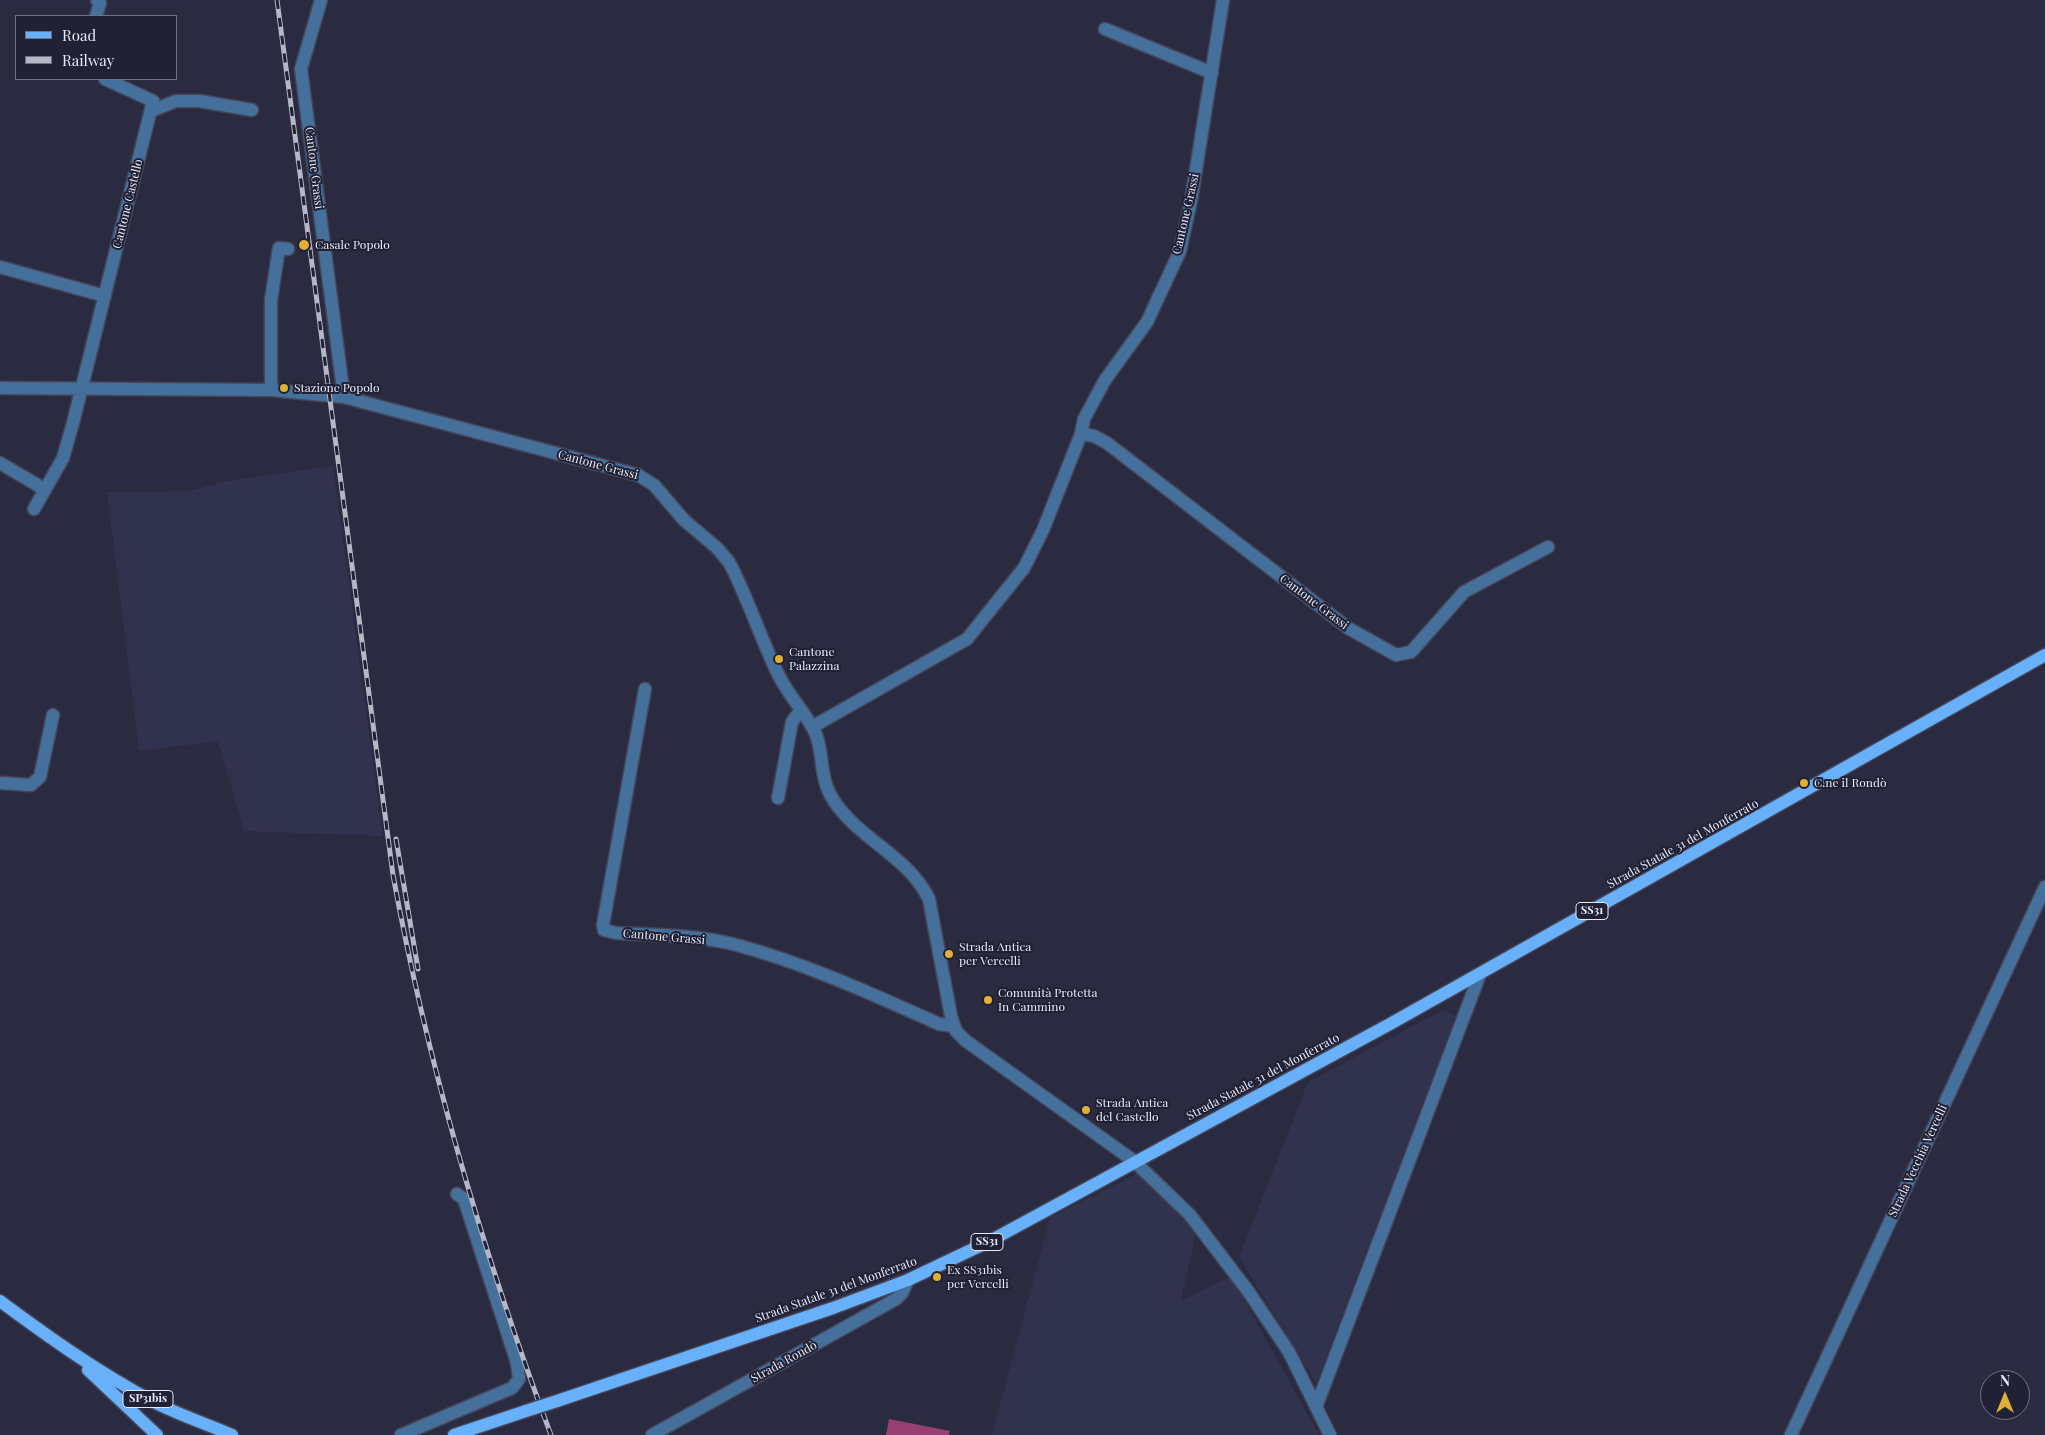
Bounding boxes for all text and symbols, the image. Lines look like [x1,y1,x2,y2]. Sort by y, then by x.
legend [15,15,178,80]
text: Road [62,25,96,45]
text: Railway [62,50,114,70]
street label: Cantone Grassi [302,126,326,210]
street label: Cantone Castello [110,158,146,250]
street label: Cantone Grassi [1170,172,1202,256]
marker: Casale Popolo [297,238,311,252]
place label: Casale Popolo [315,238,390,252]
place label: Stazione Popolo [294,381,380,395]
marker: Stazione Popolo [278,382,290,394]
street label: Cantone Grassi [556,447,640,483]
street label: Cantone Grassi [1277,571,1351,633]
place label: Cantone Palazzina [789,645,839,673]
marker: Cantone Palazzina [773,653,785,665]
place label: C.ne il Rondò [1814,776,1887,790]
marker: C.ne il Rondò [1798,777,1810,789]
street label: Strada Statale 31 del Monferrato [1605,796,1761,892]
road number: SS31 [1576,902,1608,919]
street label: Cantone Grassi [622,926,706,948]
place label: Strada Antica per Vercelli [959,940,1031,968]
marker: Strada Antica per Vercelli [943,948,955,960]
place label: Comunità Protetta In Cammino [998,986,1097,1014]
marker: Comunità Protetta In Cammino [982,994,994,1006]
street label: Strada Statale 31 del Monferrato [1184,1031,1342,1123]
place label: Strada Antica del Castello [1096,1096,1168,1124]
street label: Strada Vecchia Vercelli [1886,1102,1950,1220]
marker: Strada Antica del Castello [1080,1104,1092,1116]
road number: SS31 [971,1234,1003,1250]
street label: Strada Statale 31 del Monferrato [753,1254,919,1326]
place label: Ex SS31bis per Vercelli [947,1263,1009,1291]
marker: Ex SS31bis per Vercelli [931,1271,943,1283]
street label: Strada Rondò [749,1338,819,1386]
north arrow [1980,1370,2030,1420]
text: N [2000,1371,2010,1390]
road number: SP31bis [123,1390,173,1408]

